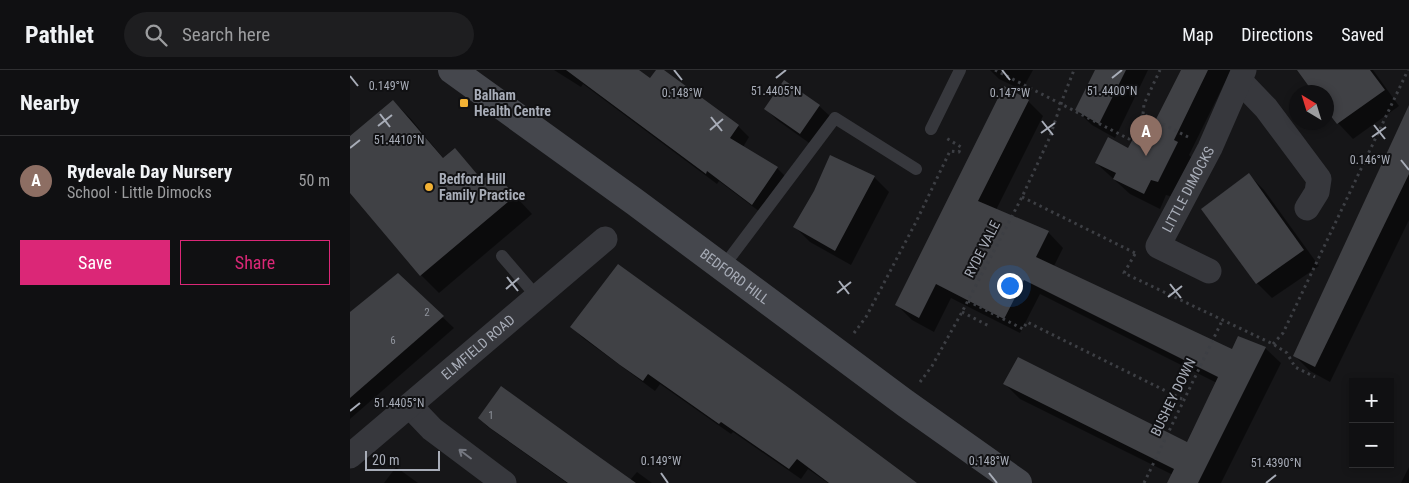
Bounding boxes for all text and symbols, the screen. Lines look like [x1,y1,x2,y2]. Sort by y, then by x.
search box [124,12,474,57]
text: Pathlet [25,21,94,49]
icon: search [142,21,170,49]
text: Search here [182,23,270,46]
text: Map [1182,24,1213,45]
text: Directions [1241,24,1313,45]
text: Saved [1341,24,1384,45]
text: 0.149°W [369,79,409,93]
text: 51.4405°N [751,84,801,98]
text: 51.4400°N [1087,84,1137,98]
north arrow [1289,85,1334,130]
text: 0.148°W [662,86,702,100]
text: 0.147°W [990,86,1030,100]
place label: Balham Health Centre [474,87,551,119]
text: Nearby [20,91,79,115]
marker: Balham Health Centre [458,97,470,109]
pin: A [1130,115,1162,156]
text: 51.4410°N [374,133,424,147]
street label: LITTLE DIMOCKS [1159,144,1217,235]
text: 0.146°W [1350,153,1390,167]
text: Rydevale Day Nursery [67,160,232,183]
text: A [31,171,41,190]
text: 50 m [298,171,330,190]
place label: Bedford Hill Family Practice [439,171,526,203]
marker: Bedford Hill Family Practice [423,181,435,193]
text: School · Little Dimocks [67,183,212,202]
street label: RYDE VALE [961,218,1003,280]
button: Save [20,240,170,285]
button: Share [180,240,330,285]
street label: BEDFORD HILL [697,245,773,307]
your location [997,273,1023,299]
house number: 2 [424,306,430,319]
street label: ELMFIELD ROAD [438,312,518,383]
house number: 6 [390,334,396,347]
street label: BUSHEY DOWN [1147,355,1199,439]
map controls [1349,378,1394,468]
button: + [1349,378,1394,423]
text: 51.4405°N [374,396,424,410]
house number: 1 [488,409,494,422]
button: − [1349,423,1394,468]
scale bar [365,448,440,471]
one-way arrow [459,448,472,459]
text: 20 m [372,452,400,468]
text: 0.149°W [641,454,681,468]
text: 0.148°W [969,454,1009,468]
text: 51.4390°N [1251,456,1301,470]

